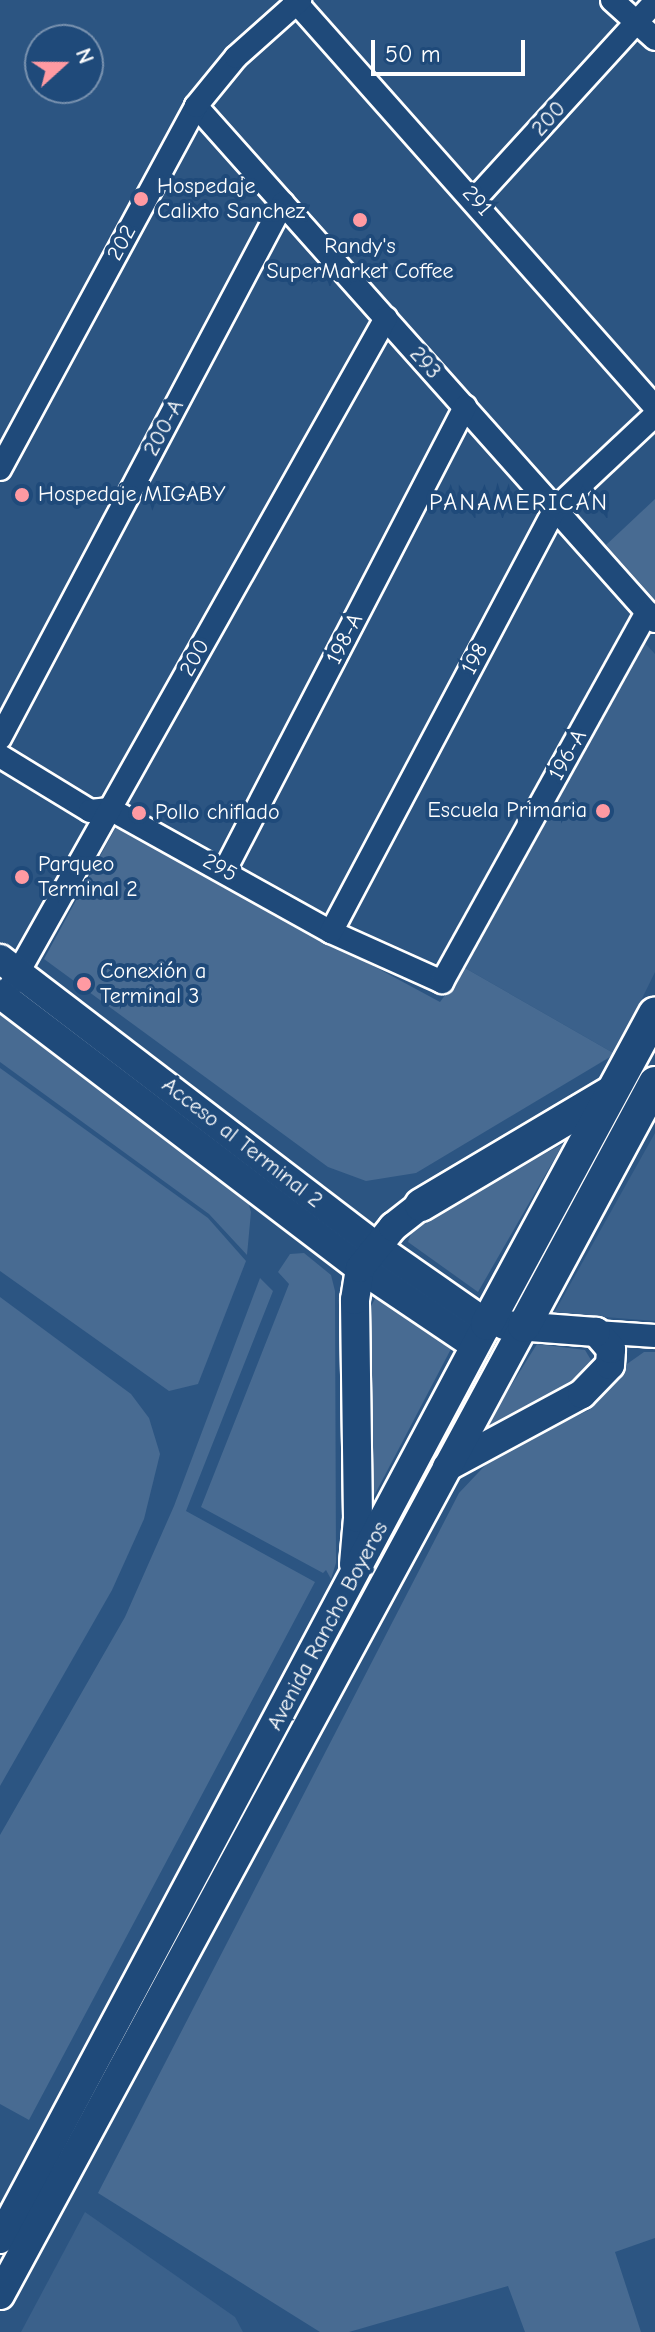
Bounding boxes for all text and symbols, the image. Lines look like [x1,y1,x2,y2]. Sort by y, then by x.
north arrow [24,24,104,104]
scale bar [375,24,529,74]
text: 50 m [385,40,441,68]
text: N [70,45,99,67]
street label: 200 [526,96,572,142]
place label: Hospedaje Calixto Sanchez [157,173,305,224]
street label: 291 [457,180,497,222]
marker: Hospedaje Calixto Sanchez [132,190,150,208]
marker: Randy's SuperMarket Coffee [351,211,369,229]
street label: 202 [102,221,142,265]
place label: Randy's SuperMarket Coffee [266,233,454,284]
street label: 293 [404,341,446,385]
street label: 200-A [138,395,190,461]
place label: Hospedaje MIGABY [38,482,225,508]
marker: Hospedaje MIGABY [13,486,31,504]
district label: PANAMERICAN [429,489,609,517]
street label: 198-A [321,609,369,669]
street label: 200 [174,635,216,681]
street label: 198 [456,639,494,679]
street label: 196-A [543,725,593,785]
place label: Escuela Primaria [428,798,587,824]
place label: Pollo chiflado [155,800,280,826]
marker: Escuela Primaria [594,802,612,820]
marker: Pollo chiflado [130,804,148,822]
street label: 295 [198,848,242,888]
place label: Parqueo Terminal 2 [38,851,138,902]
marker: Parqueo Terminal 2 [13,868,31,886]
place label: Conexión a Terminal 3 [100,958,206,1010]
marker: Conexión a Terminal 3 [75,975,93,993]
street label: Acceso al Terminal 2 [156,1072,328,1214]
street label: Avenida Rancho Boyeros [262,1517,394,1735]

